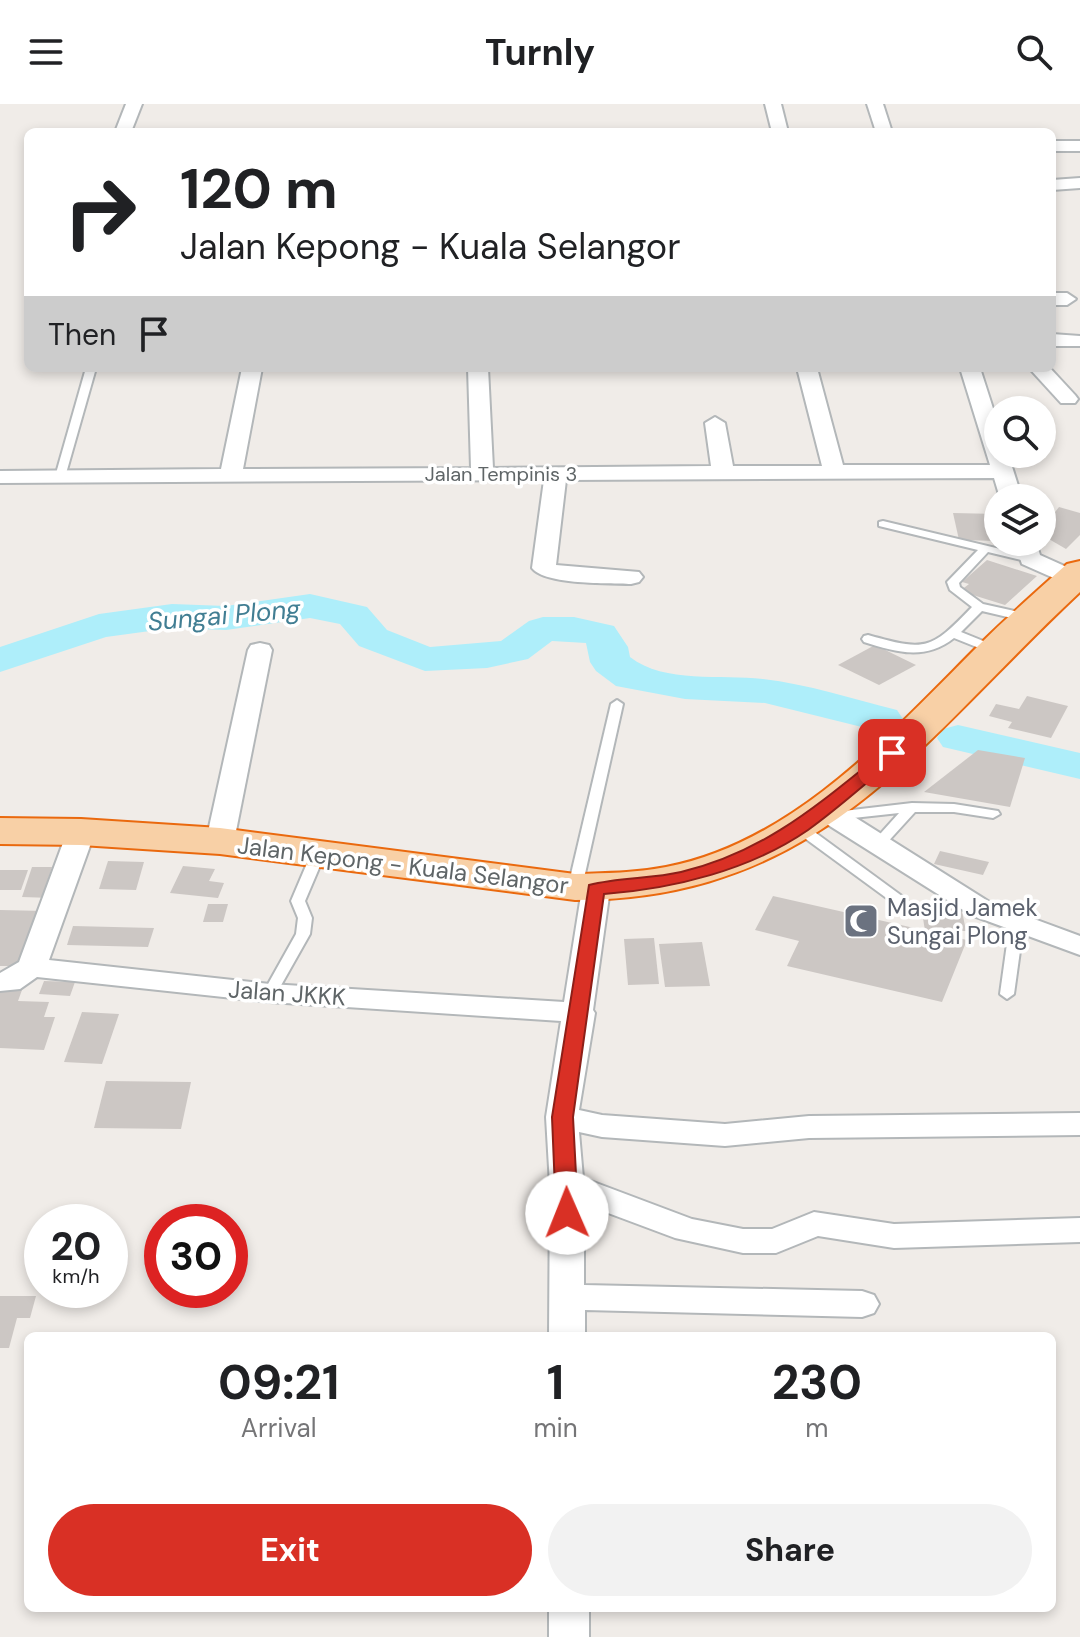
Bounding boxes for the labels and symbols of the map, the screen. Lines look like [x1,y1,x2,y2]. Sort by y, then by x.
street label: Jalan Tempinis 3 [425,461,577,487]
water label: Sungai Plong [146,591,302,639]
pin [858,719,926,787]
street label: Jalan Kepong - Kuala Selangor [236,829,571,901]
place label: Masjid Jamek Sungai Plong [887,892,1038,951]
mosque icon: Masjid Jamek Sungai Plong [842,902,880,940]
street label: Jalan JKKK [227,973,347,1013]
position arrow [525,1171,609,1255]
speed limit sign: 30 [144,1204,248,1308]

